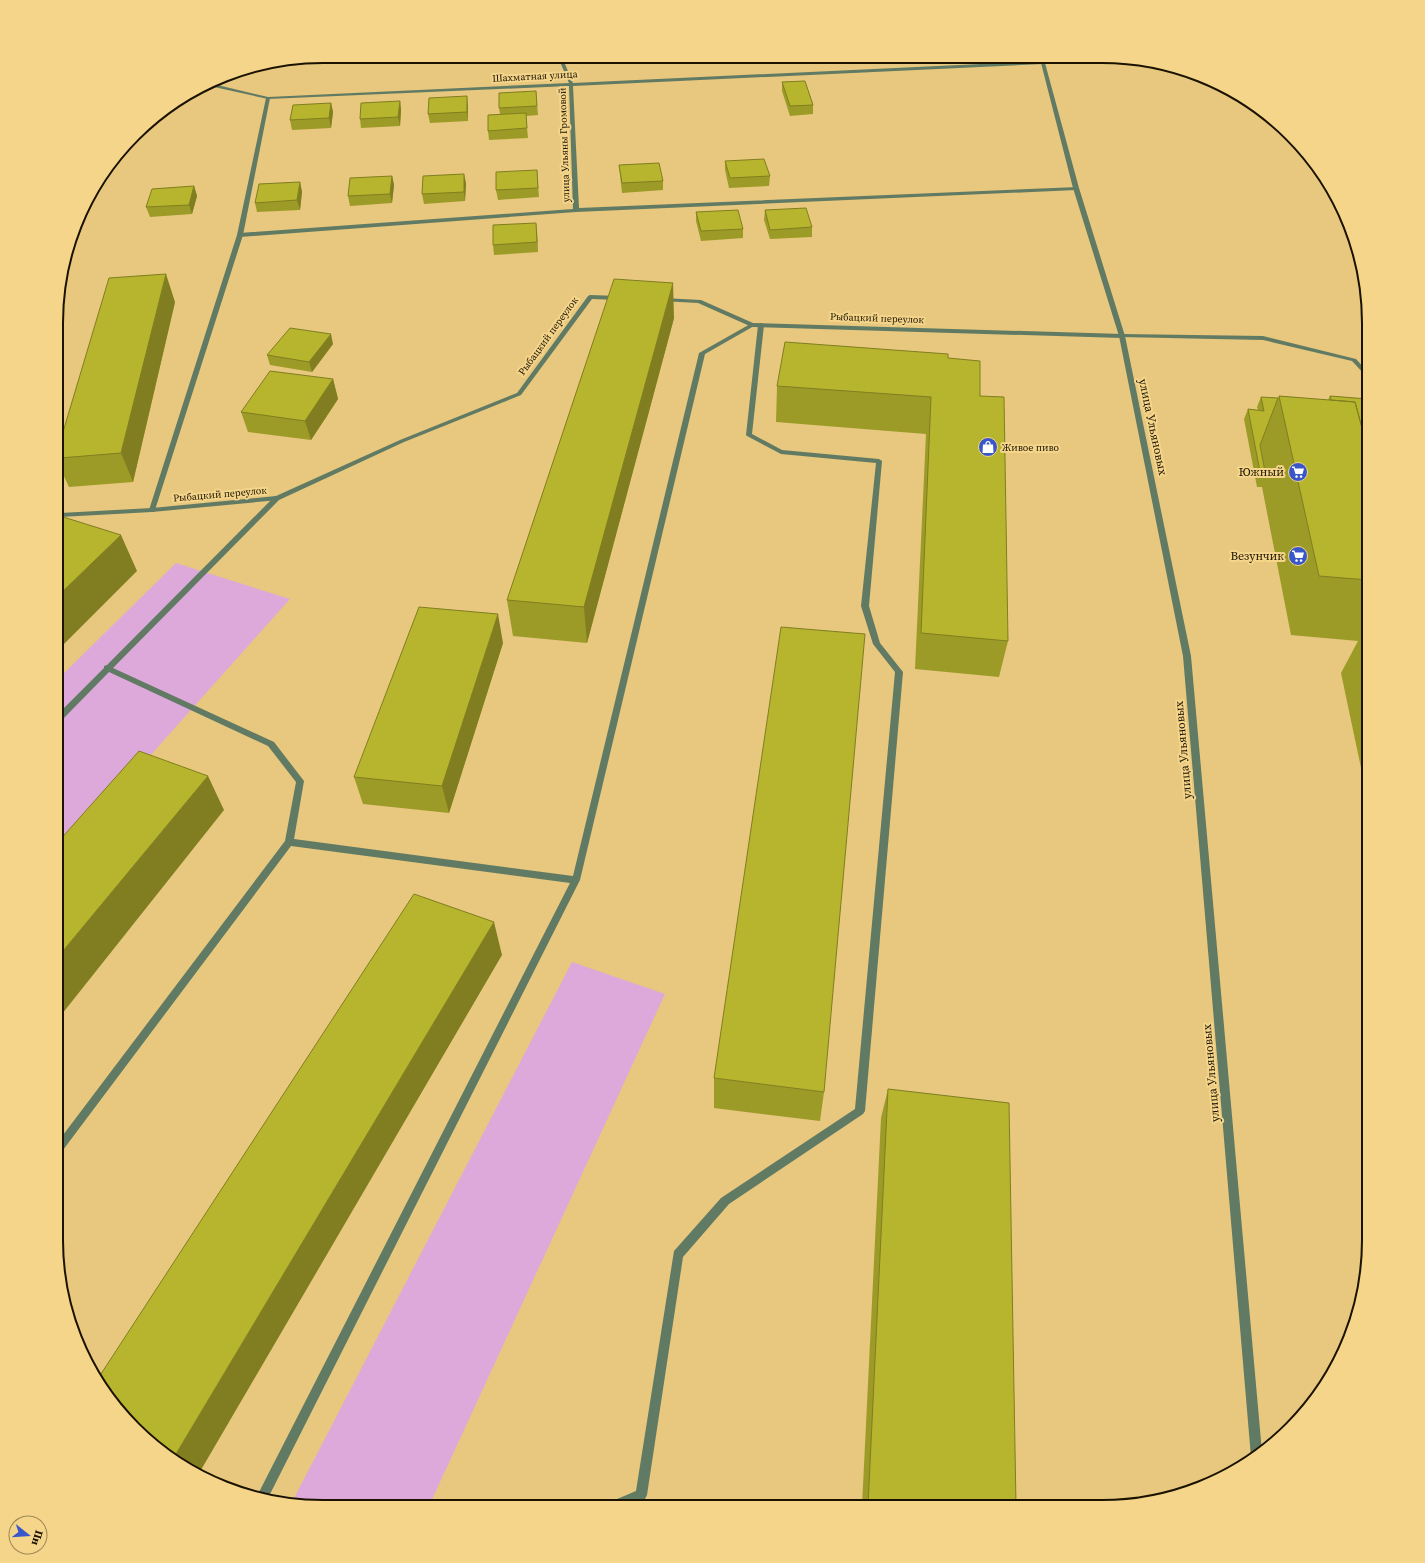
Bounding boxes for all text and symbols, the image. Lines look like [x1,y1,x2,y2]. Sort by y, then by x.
street label: Шахматная улица [492,67,579,85]
street label: улица Ульяны Громовой [555,87,573,203]
street label: Рыбацкий переулок [515,294,581,378]
street label: Рыбацкий переулок [830,310,925,326]
street label: улица Ульяновых [1135,377,1171,477]
shop icon: Живое пиво [977,436,999,458]
place label: Живое пиво [1002,441,1060,454]
supermarket icon: Южный [1287,461,1309,483]
place label: Южный [1239,464,1284,480]
street label: Рыбацкий переулок [173,483,268,505]
supermarket icon: Везунчик [1287,545,1309,567]
place label: Везунчик [1230,548,1284,564]
street label: улица Ульяновых [1171,700,1195,800]
street label: улица Ульяновых [1199,1023,1223,1123]
north arrow [8,1515,48,1555]
text: Пн [28,1528,47,1547]

